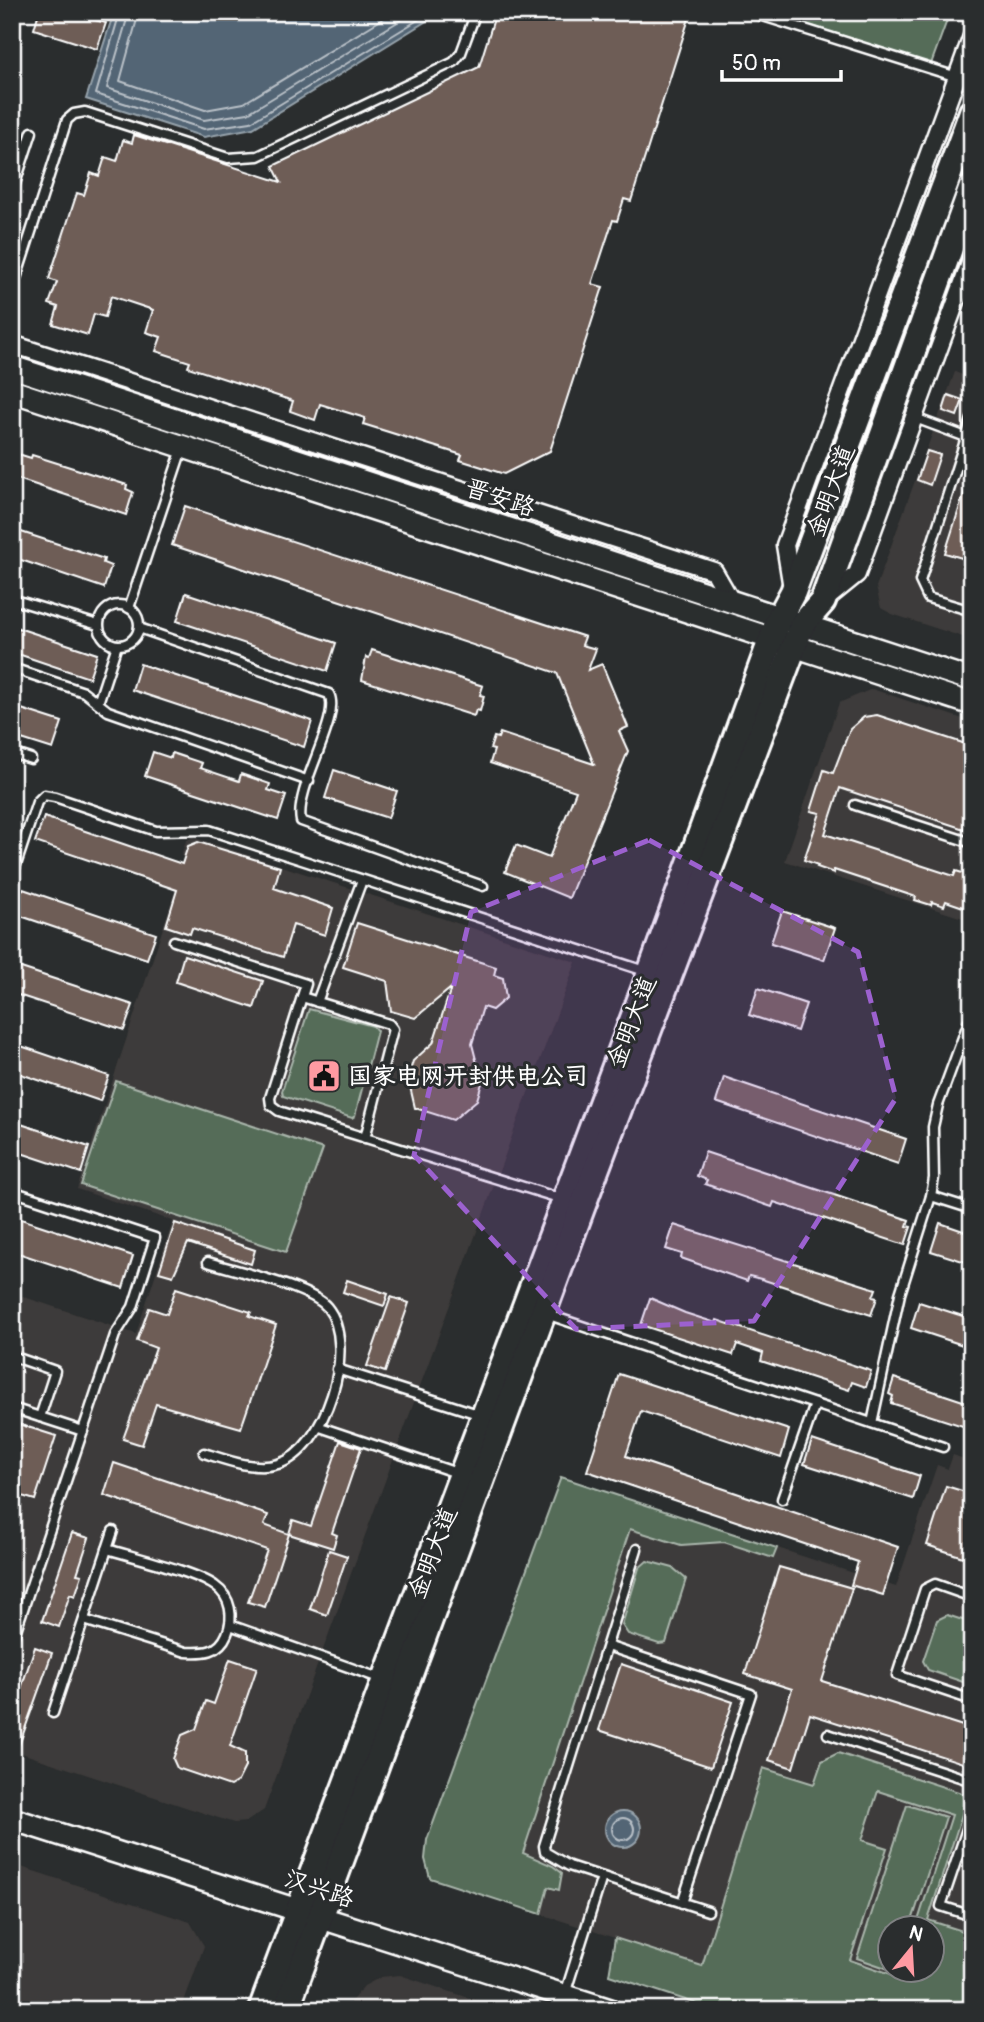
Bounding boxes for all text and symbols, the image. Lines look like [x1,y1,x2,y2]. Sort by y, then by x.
scale bar [722,38,841,82]
text: 50 m [732,50,781,77]
street label: 金明大道 [801,441,861,541]
street label: 晋安路 [461,473,539,523]
street label: 金明大道 [601,972,663,1072]
public building icon: 国家电网开封供电公司 [305,1057,343,1095]
place label: 国家电网开封供电公司 [348,1062,588,1091]
street label: 金明大道 [402,1503,464,1603]
street label: 汉兴路 [280,1864,358,1914]
north arrow [876,1913,946,1983]
text: N [906,1920,926,1947]

